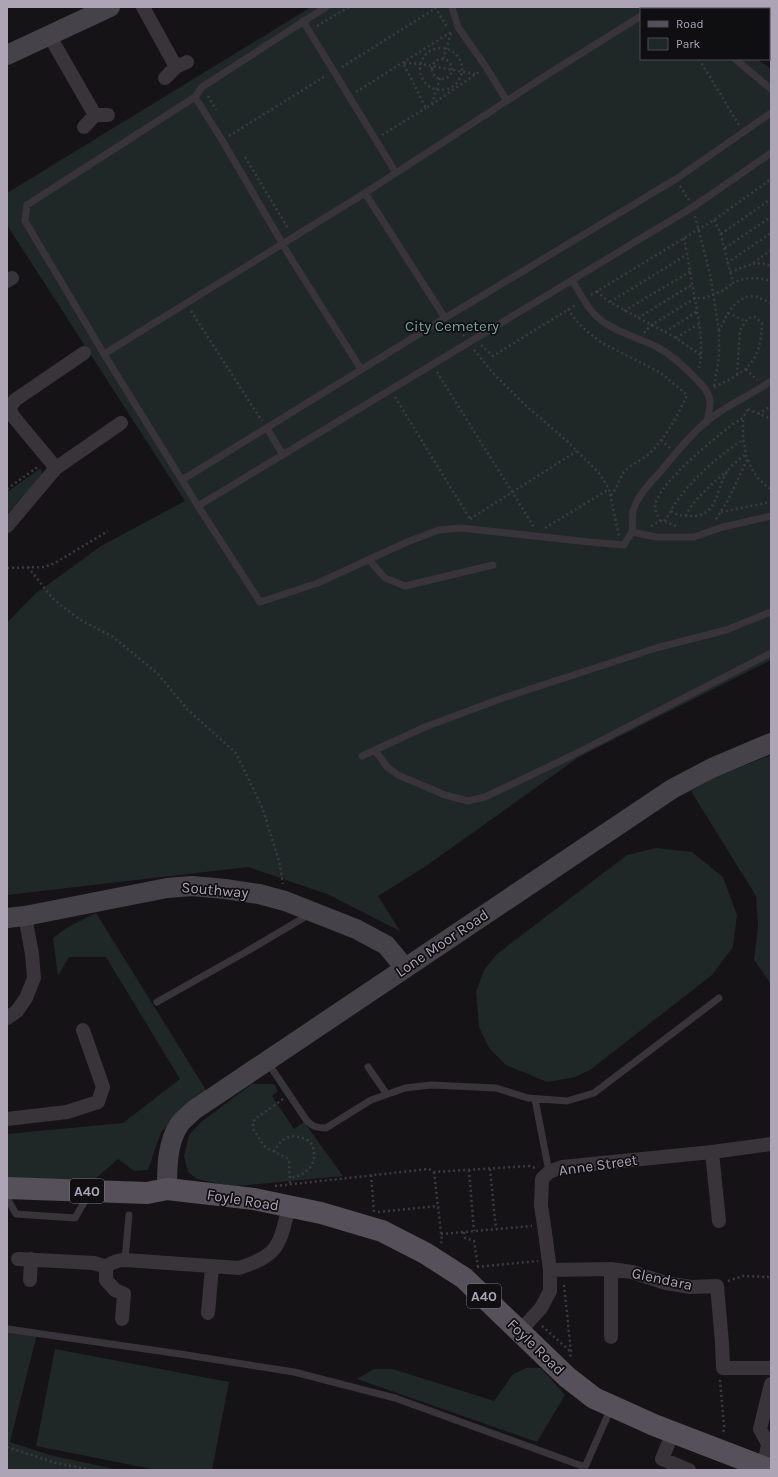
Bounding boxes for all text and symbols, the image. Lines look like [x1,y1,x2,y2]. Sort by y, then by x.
legend [640,8,770,60]
text: Road [676,17,704,31]
text: Park [676,37,701,51]
park label: City Cemetery [405,317,499,335]
street label: Southway [181,878,249,902]
street label: Lone Moor Road [392,905,492,981]
street label: Anne Street [558,1151,639,1179]
road number: A40 [70,1179,104,1203]
street label: Foyle Road [206,1185,280,1215]
street label: Glendara [630,1264,694,1294]
road number: A40 [467,1284,501,1308]
street label: Foyle Road [504,1315,568,1379]

